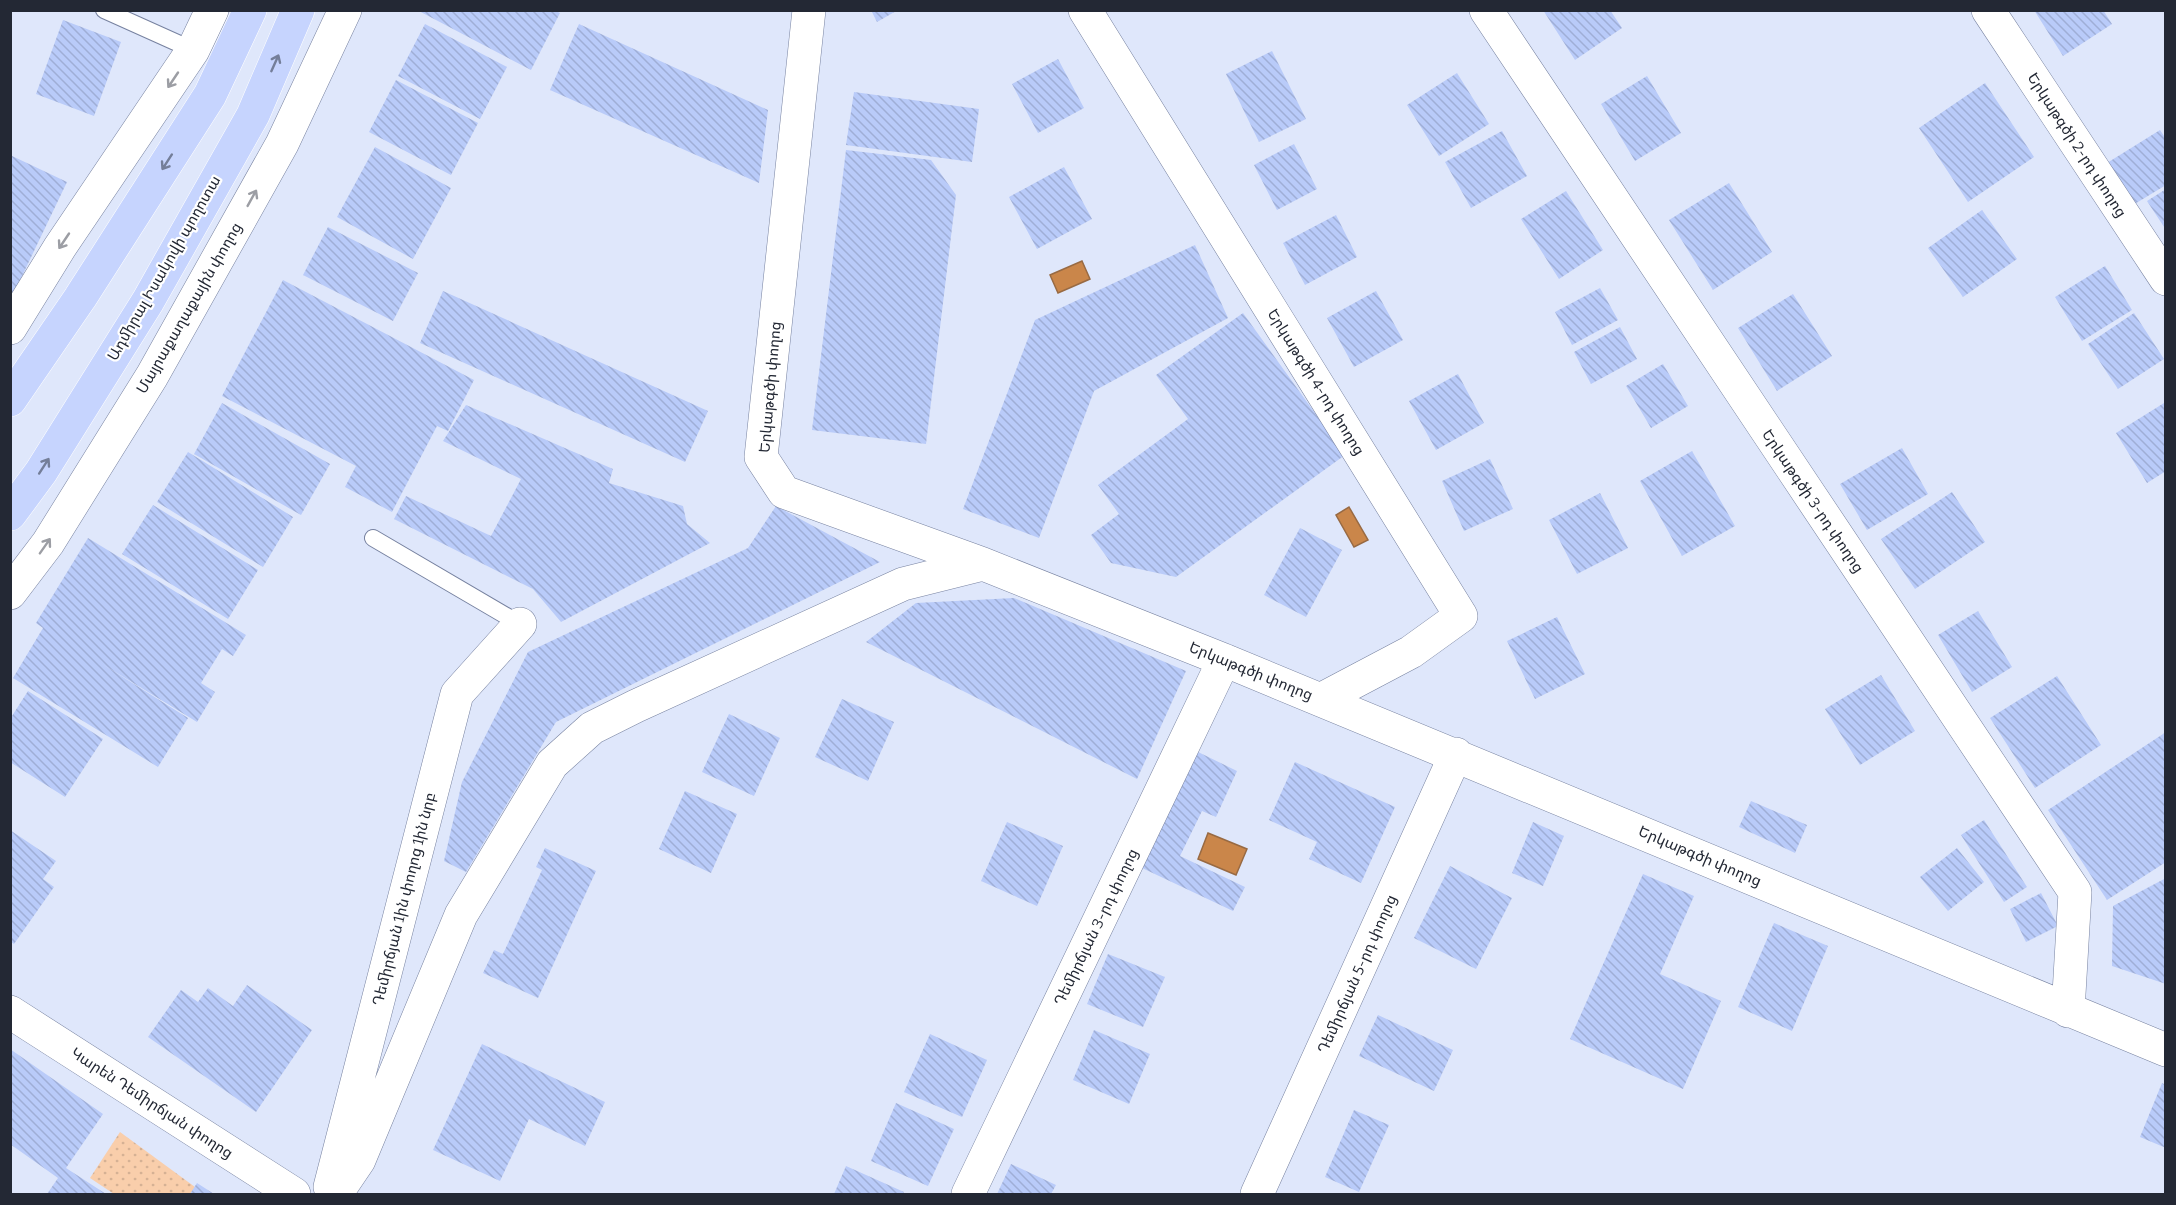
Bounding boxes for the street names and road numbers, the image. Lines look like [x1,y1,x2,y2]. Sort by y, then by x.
street label: Երկաթգծի 2-րդ փողոց [2024,69,2130,221]
street label: Ադմիրալ Իսակովի պողոտա [104,172,224,364]
street label: Մայրաքաղաքային փողոց [132,219,246,397]
street label: Երկաթգծի 4-րդ փողոց [1264,305,1368,459]
street label: Երկաթգծի փողոց [755,320,785,454]
street label: Երկաթգծի 3-րդ փողոց [1758,426,1868,576]
street label: Երկաթգծի փողոց [1186,638,1316,704]
street label: Դեմիրճյան 1ին փողոց 1ին նրբ [369,790,439,1008]
street label: Երկաթգծի փողոց [1636,822,1764,890]
street label: Դեմիրճյան 3-րդ փողոց [1050,846,1142,1008]
street label: Դեմիրճյան 5-րդ փողոց [1314,892,1400,1056]
street label: Կարեն Դեմիրճյան փողոց [68,1044,236,1162]

